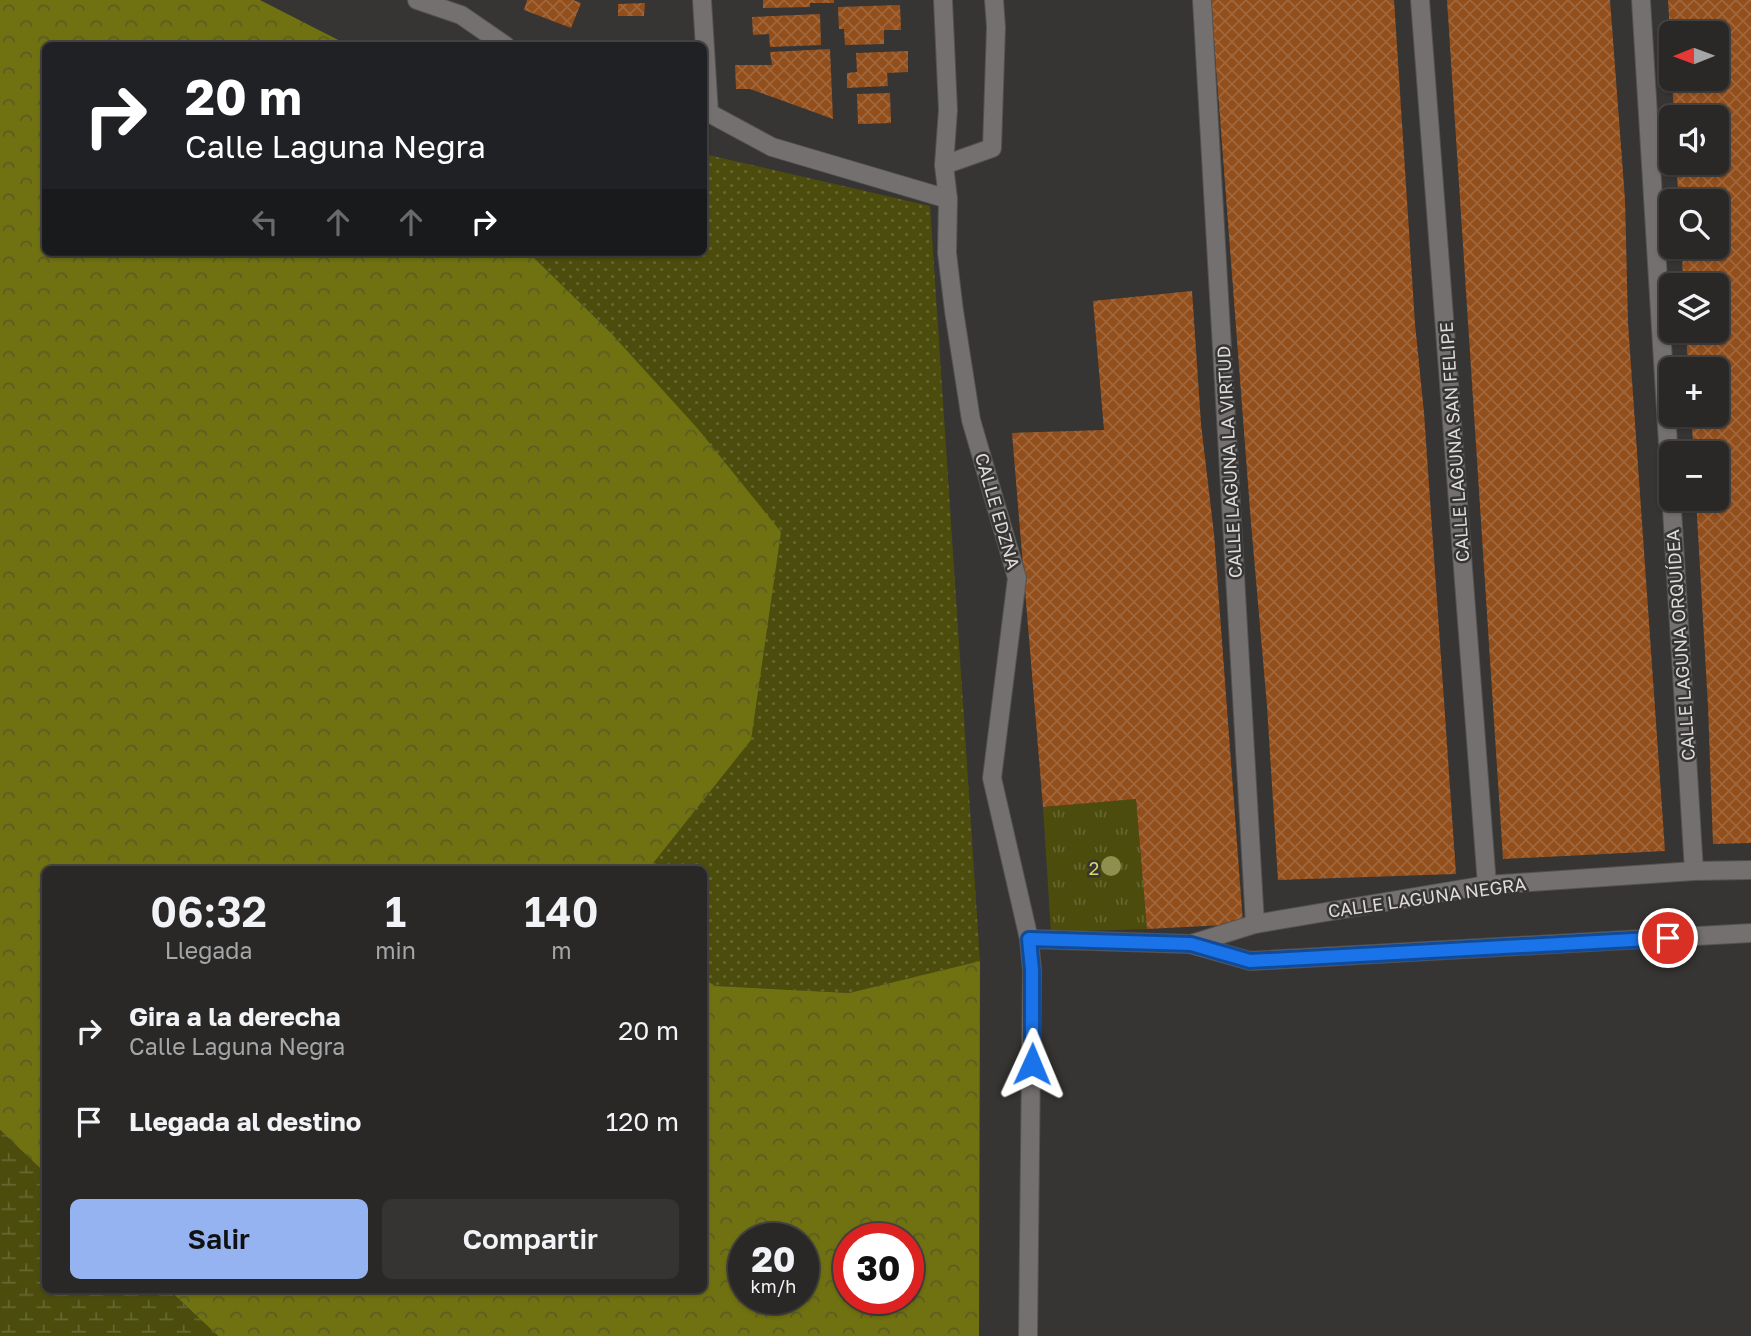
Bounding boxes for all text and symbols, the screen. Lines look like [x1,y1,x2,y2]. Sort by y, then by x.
north arrow [1659,21,1729,91]
map controls [1659,21,1729,511]
text: 20 m [185,67,302,126]
icon: right [70,70,161,161]
button: sound [1659,105,1729,175]
text: Calle Laguna Negra [185,127,486,165]
button: search [1659,189,1729,259]
icon: left [246,203,284,241]
icon: ahead [319,203,357,241]
icon: ahead [392,203,430,241]
icon: right [465,203,503,241]
button: layers [1659,273,1729,343]
street label: CALLE LAGUNA SAN FELIPE [1435,321,1473,563]
street label: CALLE LAGUNA LA VIRTUD [1212,345,1246,579]
button: + [1659,357,1729,427]
button: − [1659,441,1729,511]
street label: CALLE EDZNA [971,450,1025,572]
street label: CALLE LAGUNA ORQUÍDEA [1661,529,1699,761]
park label: 2 [1089,857,1099,879]
street label: CALLE LAGUNA NEGRA [1326,872,1528,922]
text: 06:32 [150,886,267,936]
text: 1 [385,886,406,936]
text: 140 [524,886,599,936]
pin [1638,908,1698,968]
icon: arrive [1649,919,1687,957]
text: Llegada [165,936,252,964]
text: min [375,936,416,964]
text: m [551,936,572,964]
text: Gira a la derecha [129,1001,341,1032]
icon: right [70,1012,108,1050]
text: 20 m [618,1015,679,1046]
position arrow [995,1027,1069,1101]
text: Calle Laguna Negra [129,1032,345,1060]
icon: arrive [70,1103,108,1141]
text: Llegada al destino [129,1106,361,1137]
text: 120 m [606,1106,679,1137]
button: Salir [70,1199,368,1279]
button: Compartir [382,1199,679,1279]
speed limit sign: 30 [833,1223,924,1314]
text: 20 [751,1238,796,1280]
text: km/h [751,1275,796,1297]

